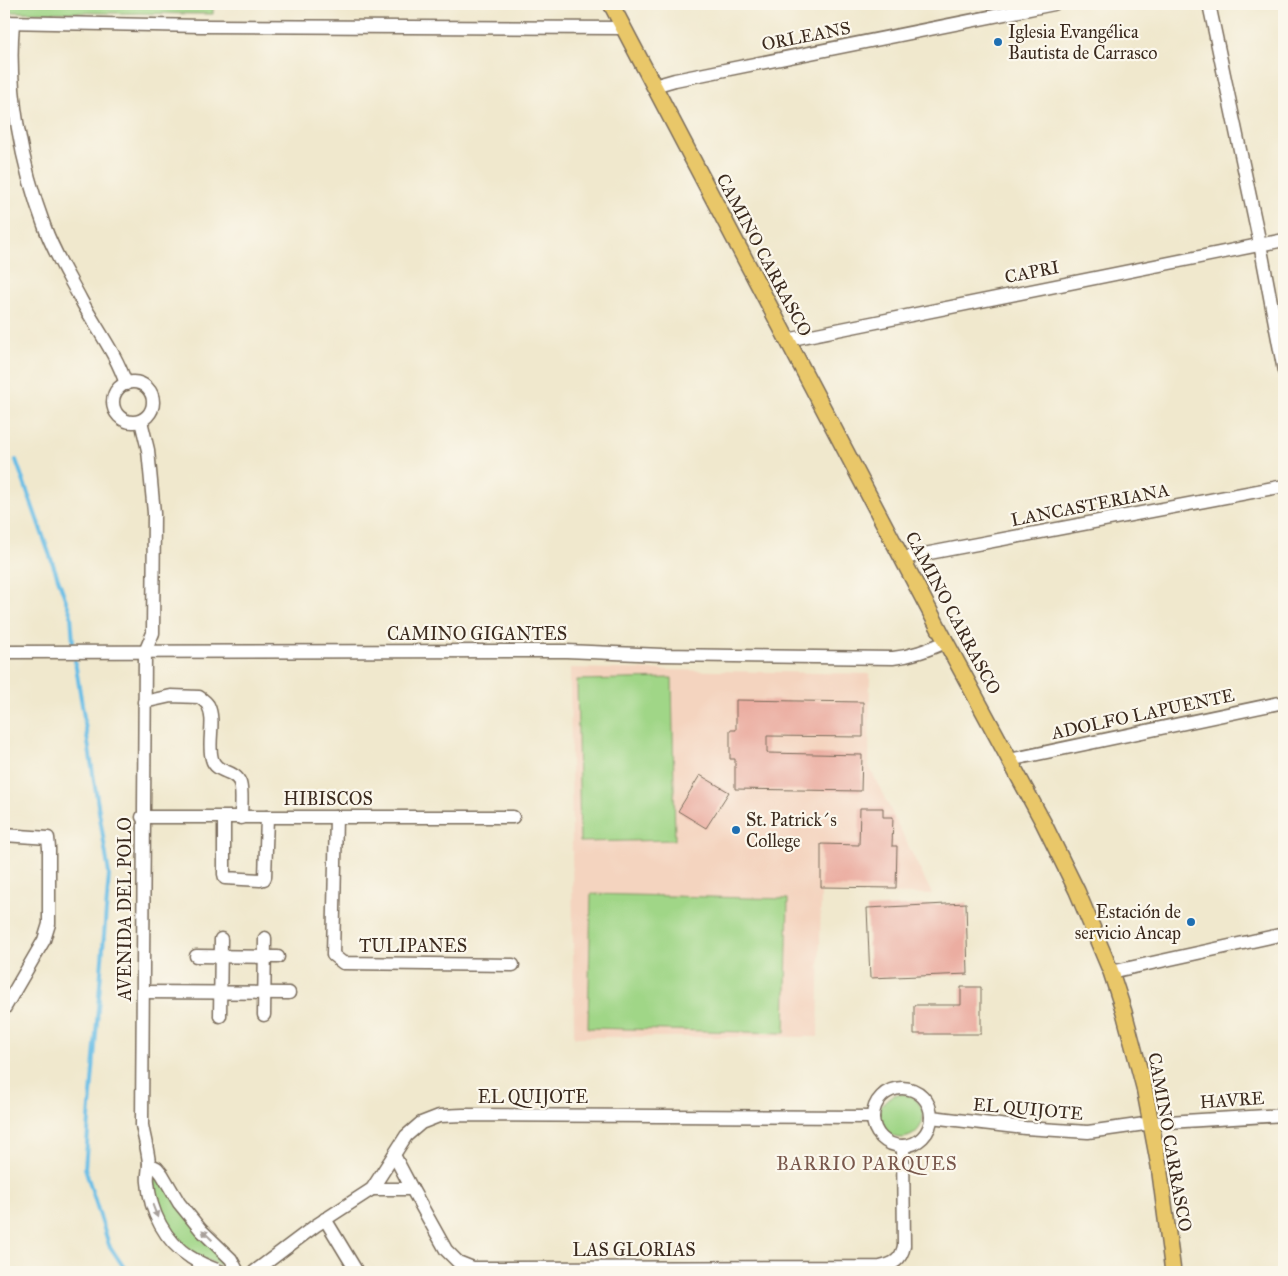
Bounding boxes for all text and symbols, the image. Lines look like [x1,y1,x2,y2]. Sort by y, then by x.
street label: ORLEANS [760,17,852,55]
place label: Iglesia Evangélica Bautista de Carrasco [1008,21,1158,64]
marker: Iglesia Evangélica Bautista de Carrasco [992,36,1004,48]
street label: CAMINO CARRASCO [712,170,816,340]
street label: CAPRI [1003,256,1061,288]
street label: LANCASTERIANA [1009,479,1171,531]
street label: CAMINO CARRASCO [901,528,1005,698]
street label: CAMINO GIGANTES [387,623,567,645]
street label: ADOLFO LAPUENTE [1049,684,1237,744]
street label: HIBISCOS [283,788,373,810]
place label: St. Patrick´s College [746,809,837,853]
street label: AVENIDA DEL POLO [114,817,136,1002]
marker: St. Patrick´s College [730,824,742,836]
place label: Estación de servicio Ancap [1075,901,1181,944]
marker: Estación de servicio Ancap [1185,916,1197,928]
street label: TULIPANES [359,935,467,957]
street label: CAMINO CARRASCO [1143,1051,1197,1233]
street label: EL QUIJOTE [478,1086,588,1109]
street label: HAVRE [1199,1087,1265,1113]
street label: EL QUIJOTE [972,1093,1084,1126]
district label: BARRIO PARQUES [776,1152,958,1175]
one-way arrow [152,1204,159,1219]
one-way arrow [201,1229,213,1241]
street label: LAS GLORIAS [572,1239,696,1261]

